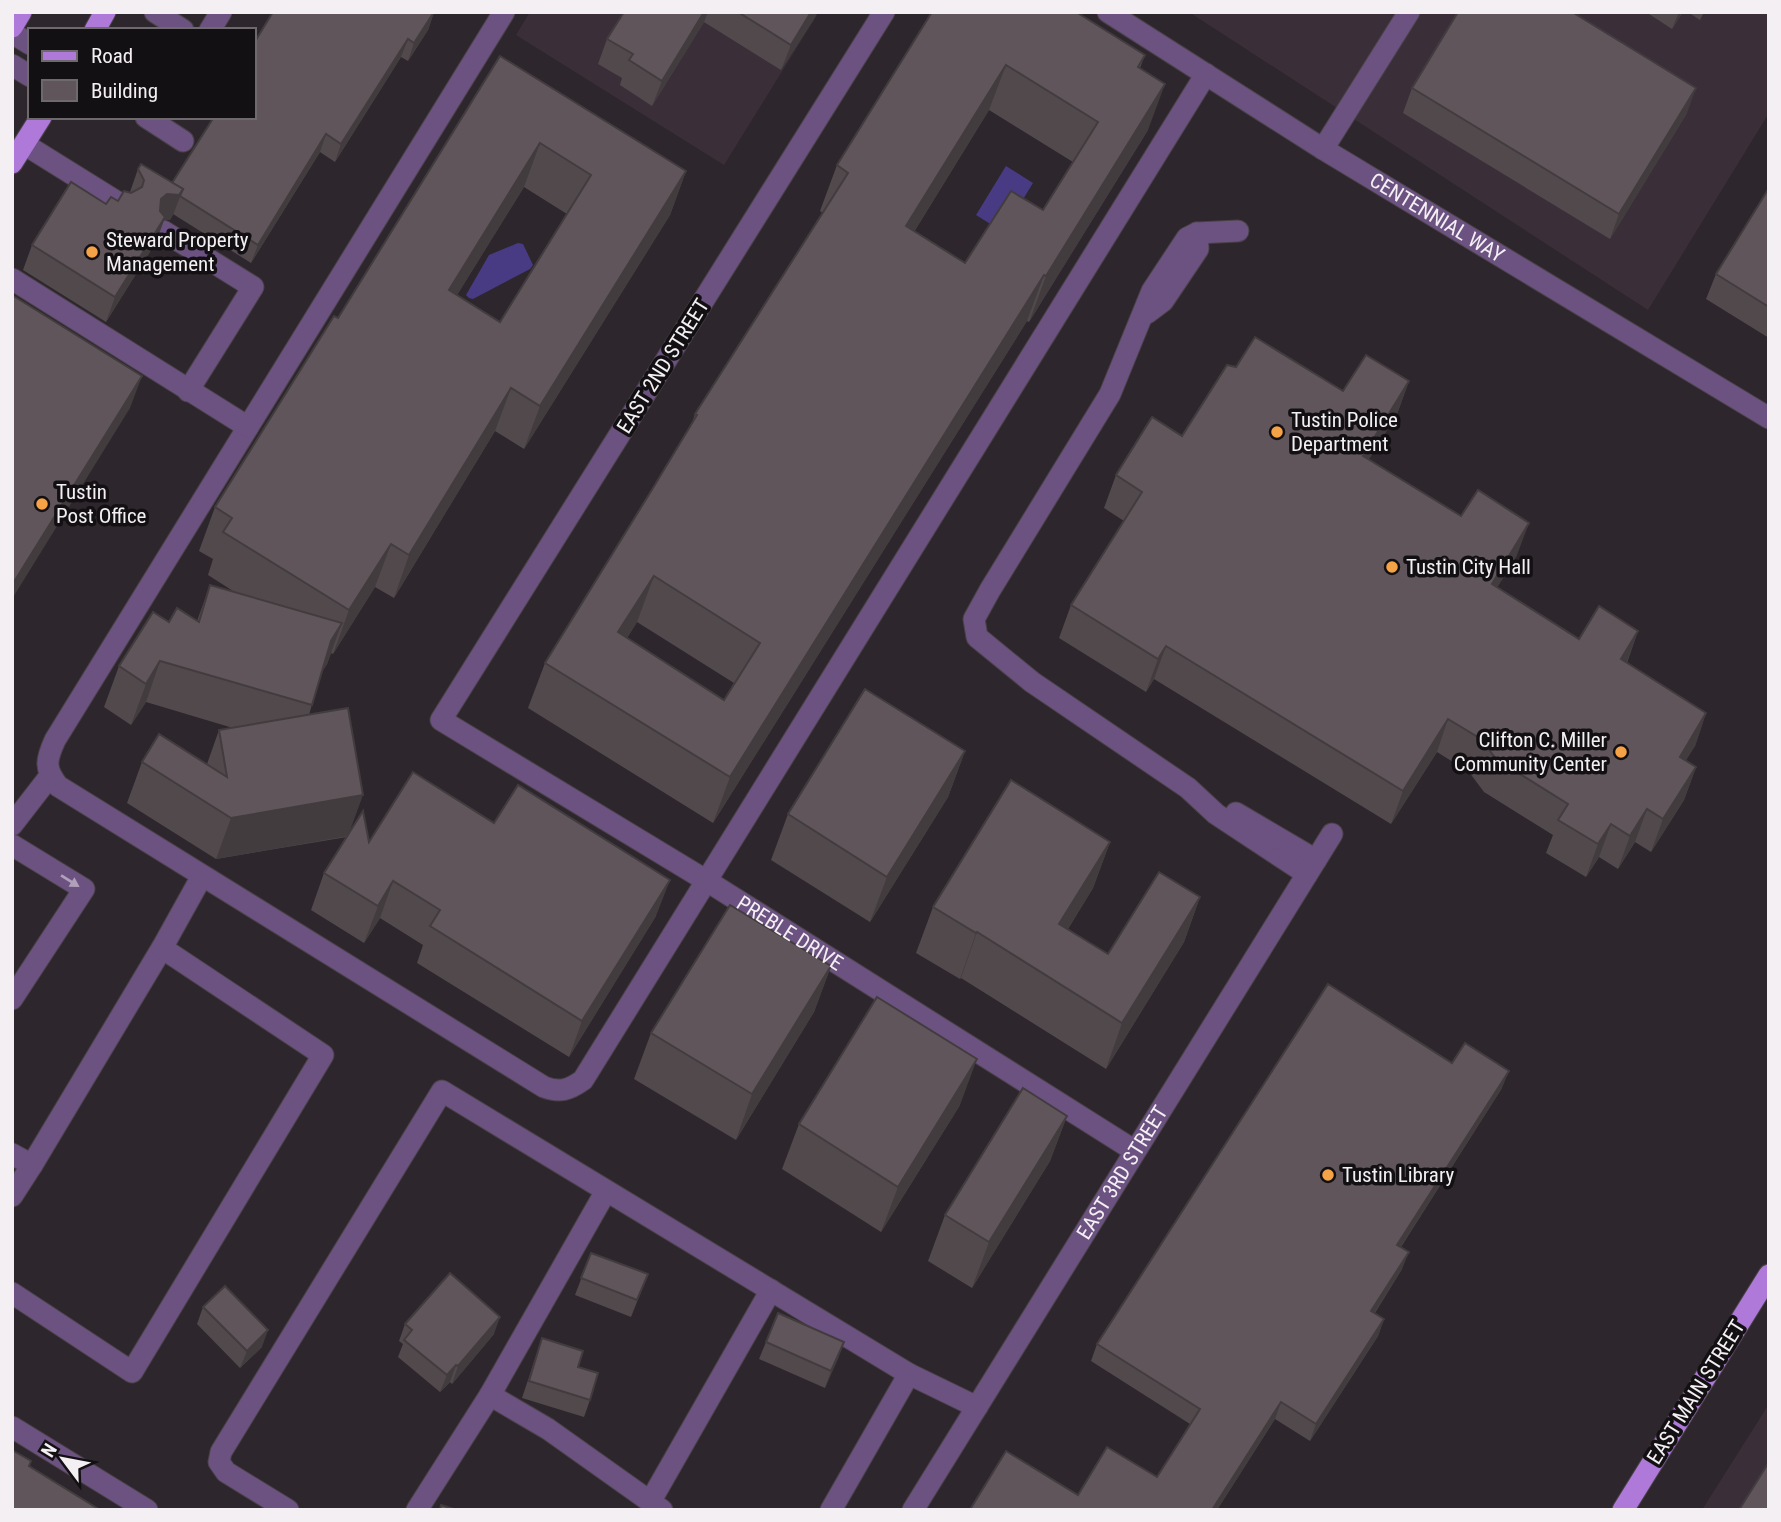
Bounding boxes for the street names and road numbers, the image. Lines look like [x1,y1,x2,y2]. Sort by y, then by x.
street label: CENTENNIAL WAY [1365,168,1508,267]
street label: EAST 2ND STREET [612,294,714,438]
street label: PREBLE DRIVE [732,891,847,976]
street label: EAST 3RD STREET [1072,1101,1172,1244]
street label: EAST MAIN STREET [1642,1316,1750,1468]

